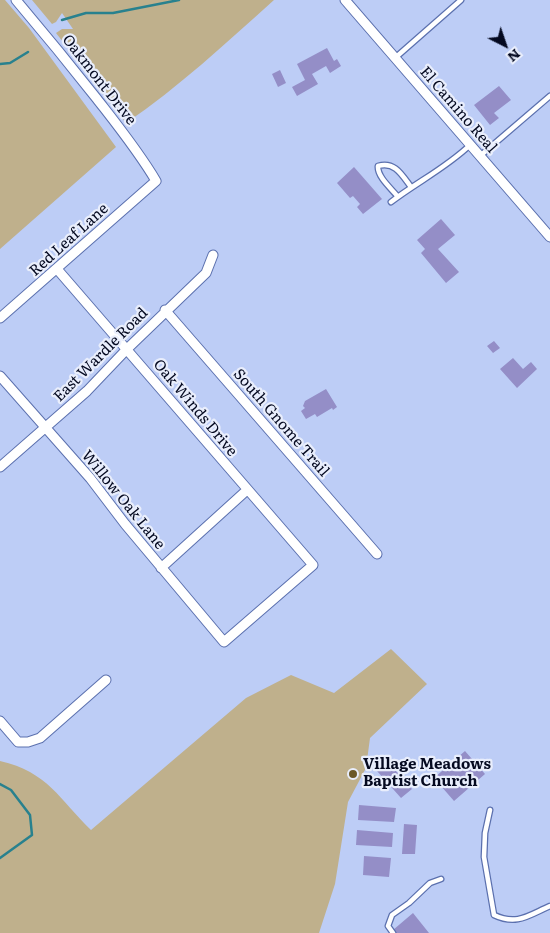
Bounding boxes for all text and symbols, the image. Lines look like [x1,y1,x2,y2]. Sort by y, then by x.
north arrow [480,20,530,70]
street label: Oakmont Drive [58,31,140,129]
text: N [504,45,526,68]
street label: El Camino Real [416,63,500,157]
street label: Red Leaf Lane [26,200,112,280]
street label: East Wardle Road [50,304,152,406]
street label: Oak Winds Drive [149,356,241,460]
street label: South Gnome Trail [229,366,333,480]
street label: Willow Oak Lane [78,447,168,553]
place label: Village Meadows Baptist Church [363,756,491,791]
marker: Village Meadows Baptist Church [347,768,359,780]

